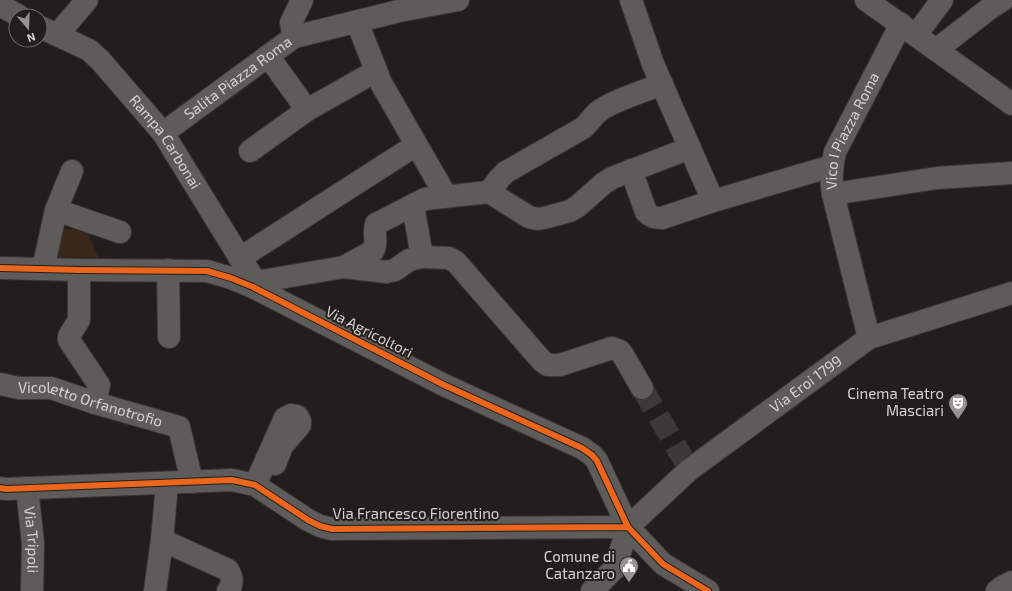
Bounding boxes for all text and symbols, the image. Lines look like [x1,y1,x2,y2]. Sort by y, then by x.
north arrow [8,8,48,48]
text: N [25,30,37,45]
street label: Salita Piazza Roma [180,32,295,123]
street label: Vico I Piazza Roma [821,69,883,190]
street label: Rampa Carbonai [126,91,205,192]
street label: Via Agricoltori [323,301,416,361]
street label: Via Eroi 1799 [766,351,845,416]
street label: Vicoletto Orfanotrofio [18,378,165,430]
place label: Cinema Teatro Masciari [847,384,944,419]
theatre icon: Cinema Teatro Masciari [947,392,969,420]
street label: Via Francesco Fiorentino [333,504,499,522]
street label: Via Tripoli [21,505,43,573]
place label: Comune di Catanzaro [544,547,615,582]
public building icon: Comune di Catanzaro [618,555,640,583]

